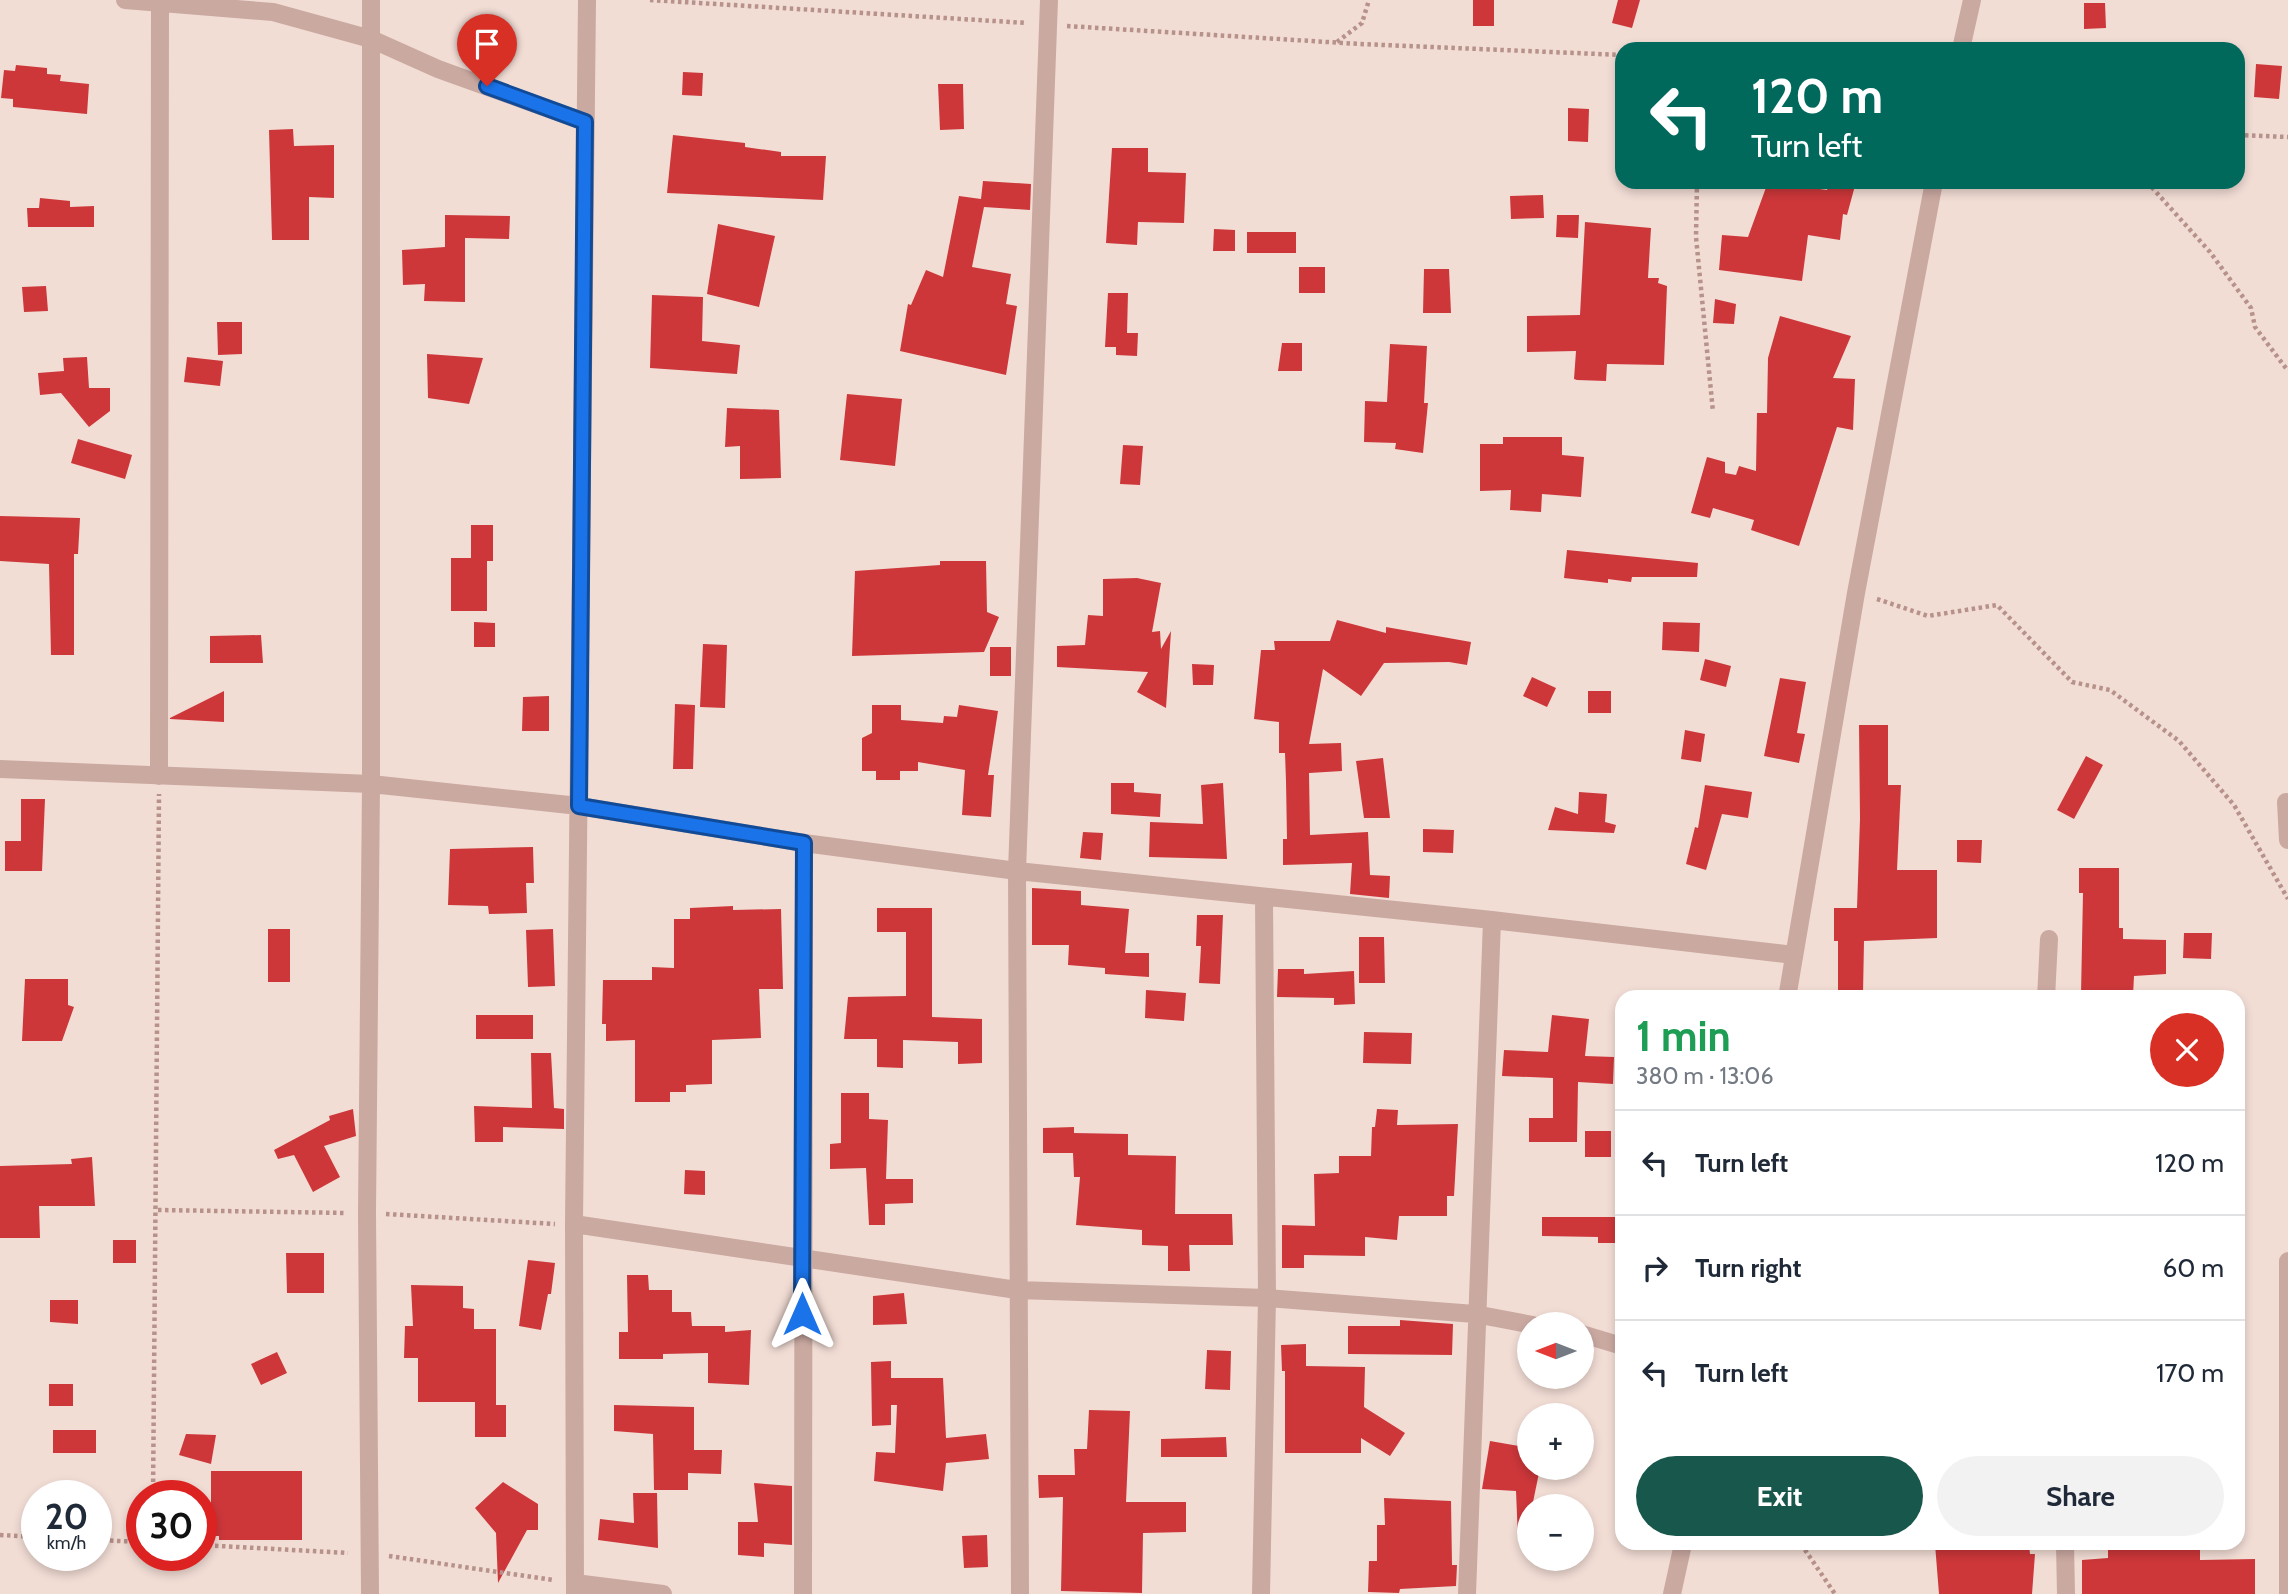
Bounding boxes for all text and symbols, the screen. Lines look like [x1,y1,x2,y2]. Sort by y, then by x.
pin [457,14,517,86]
icon: arrive [468,25,506,63]
text: 120 m [1751,66,1883,125]
icon: left [1636,70,1727,161]
text: Turn left [1751,126,1862,165]
text: 1 min [1636,1010,1731,1062]
button: close [2150,1013,2224,1087]
text: 380 m · 13:06 [1636,1062,1773,1090]
icon: left [1636,1144,1674,1182]
text: Turn left [1695,1147,1788,1179]
text: 120 m [2155,1147,2224,1179]
icon: right [1636,1249,1674,1287]
text: Turn right [1695,1252,1801,1284]
text: 60 m [2162,1252,2224,1284]
position arrow [765,1277,839,1351]
north arrow [1517,1312,1594,1390]
map controls [1517,1312,1594,1571]
icon: left [1636,1354,1674,1392]
text: Turn left [1695,1357,1788,1389]
text: 170 m [2156,1357,2224,1389]
button: + [1517,1403,1594,1480]
button: Exit [1636,1456,1923,1536]
button: Share [1937,1456,2224,1536]
speed limit sign: 30 [126,1480,217,1571]
button: − [1517,1494,1594,1571]
text: 20 [45,1495,88,1538]
text: km/h [47,1532,86,1554]

